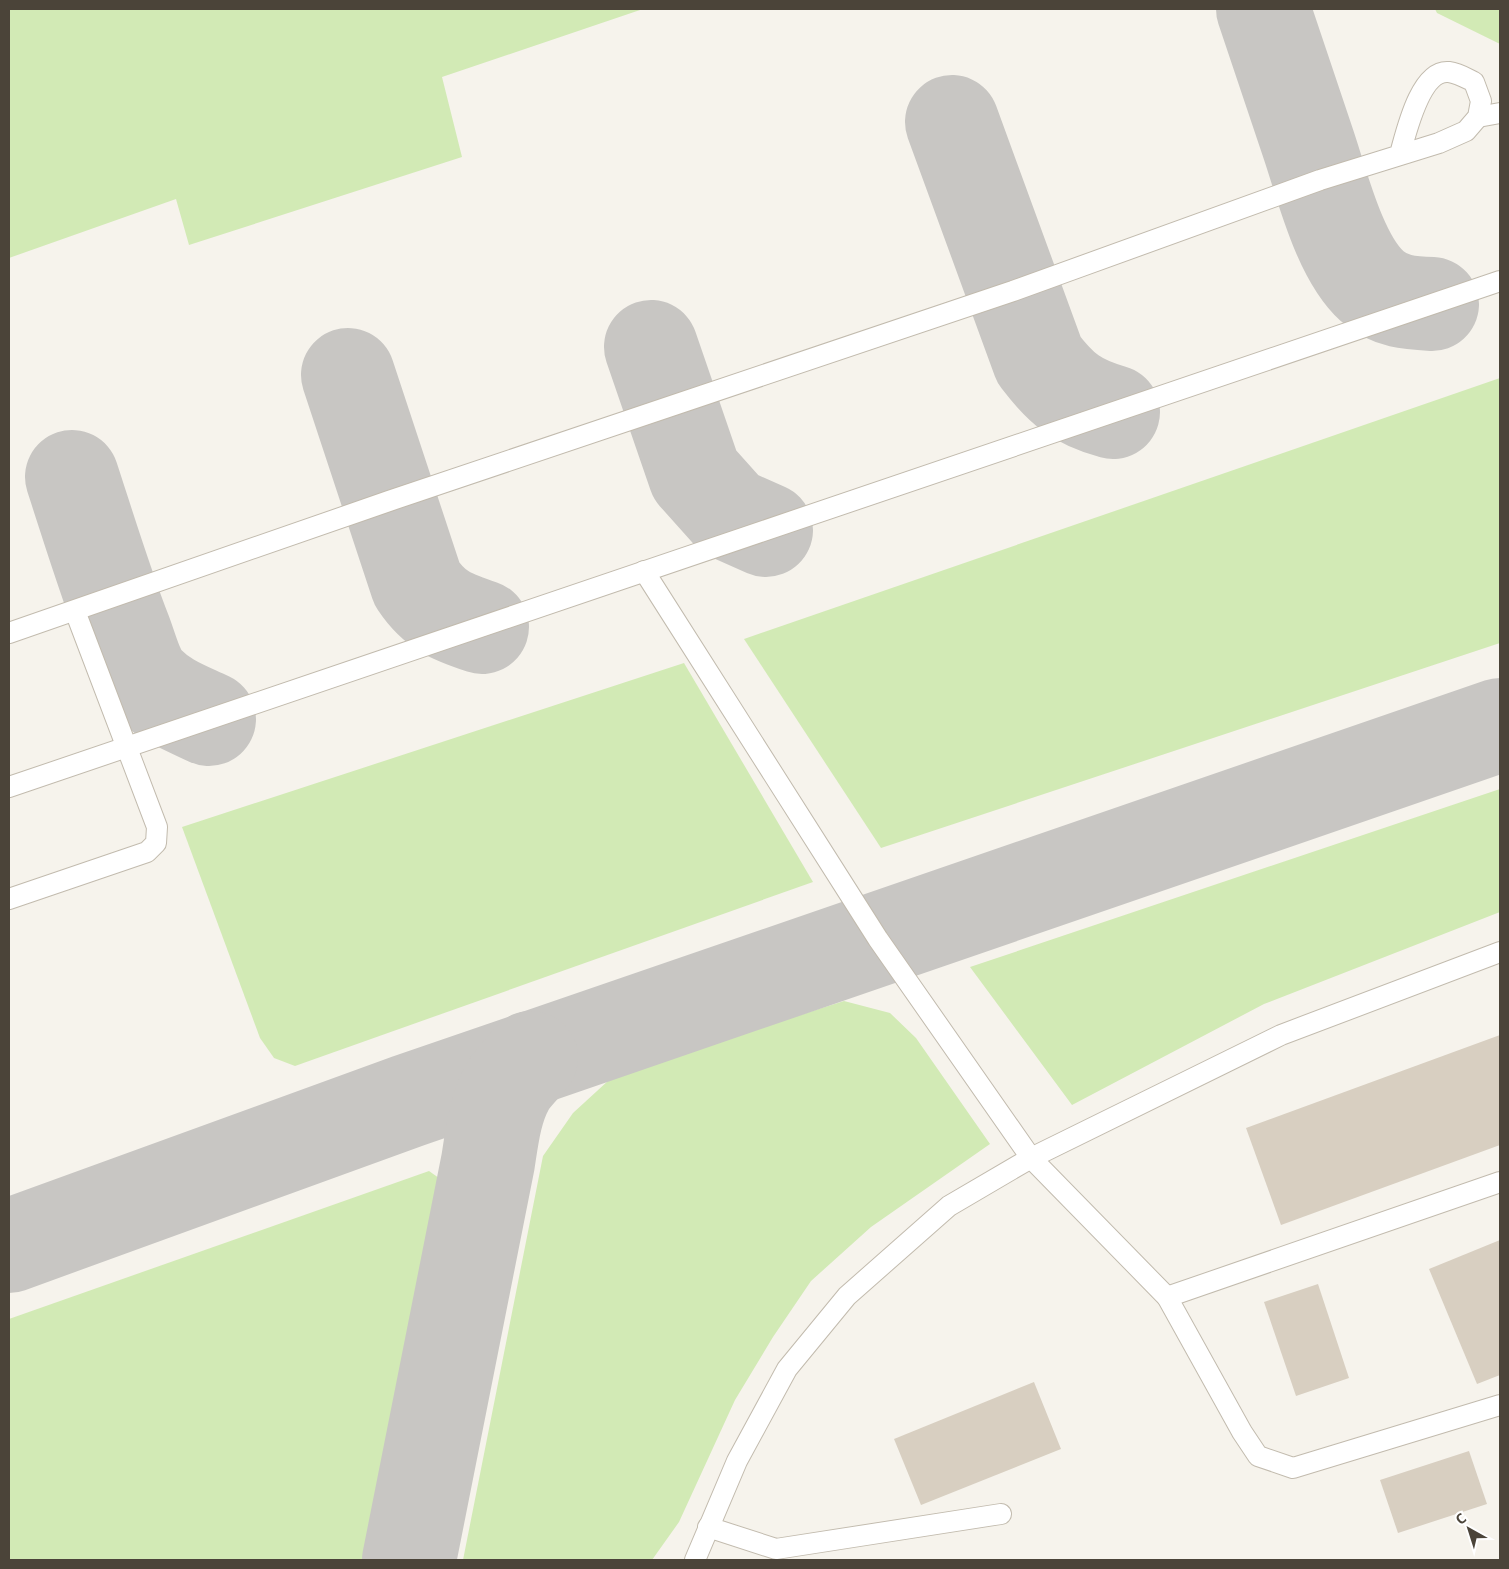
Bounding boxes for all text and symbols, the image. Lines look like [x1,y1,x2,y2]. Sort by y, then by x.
north arrow [1444,1504,1494,1554]
text: С [1451,1508,1470,1529]

